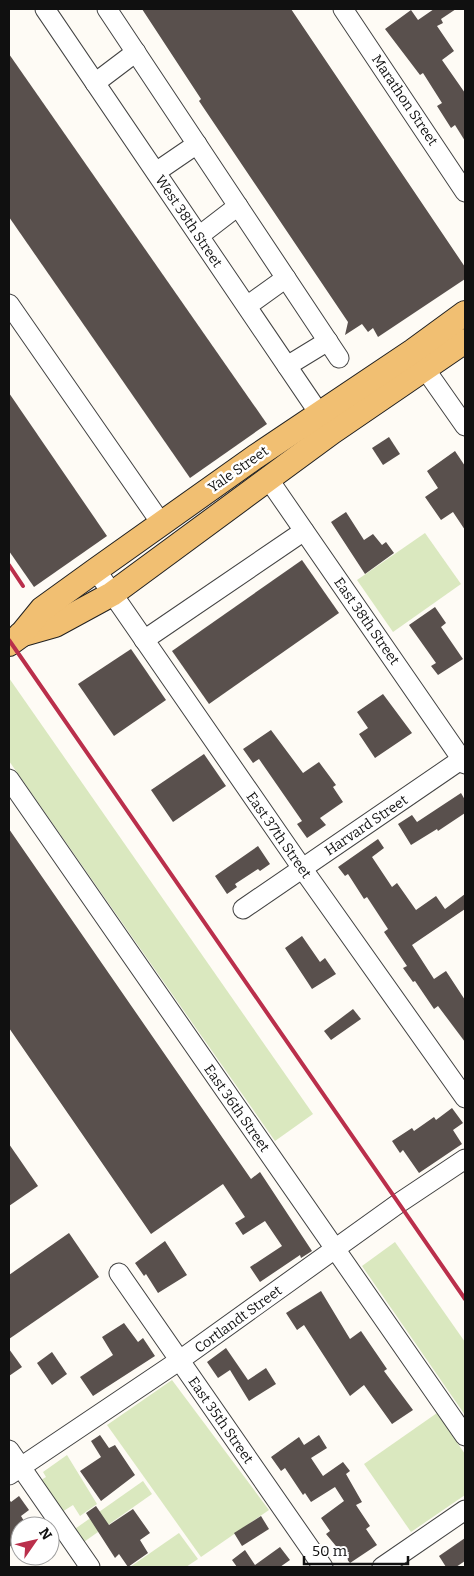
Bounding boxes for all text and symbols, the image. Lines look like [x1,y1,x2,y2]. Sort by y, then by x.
street label: Marathon Street [368,52,441,149]
street label: West 38th Street [151,172,226,271]
street label: Yale Street [205,443,272,496]
street label: East 38th Street [330,574,403,668]
street label: East 37th Street [242,789,315,882]
street label: Harvard Street [322,791,411,859]
street label: East 36th Street [200,1061,273,1155]
street label: Cortlandt Street [191,1282,285,1357]
street label: East 35th Street [184,1374,257,1467]
north arrow [10,1516,60,1566]
text: N [35,1525,56,1543]
scale bar [304,1534,408,1566]
text: 50 m [312,1542,348,1560]

